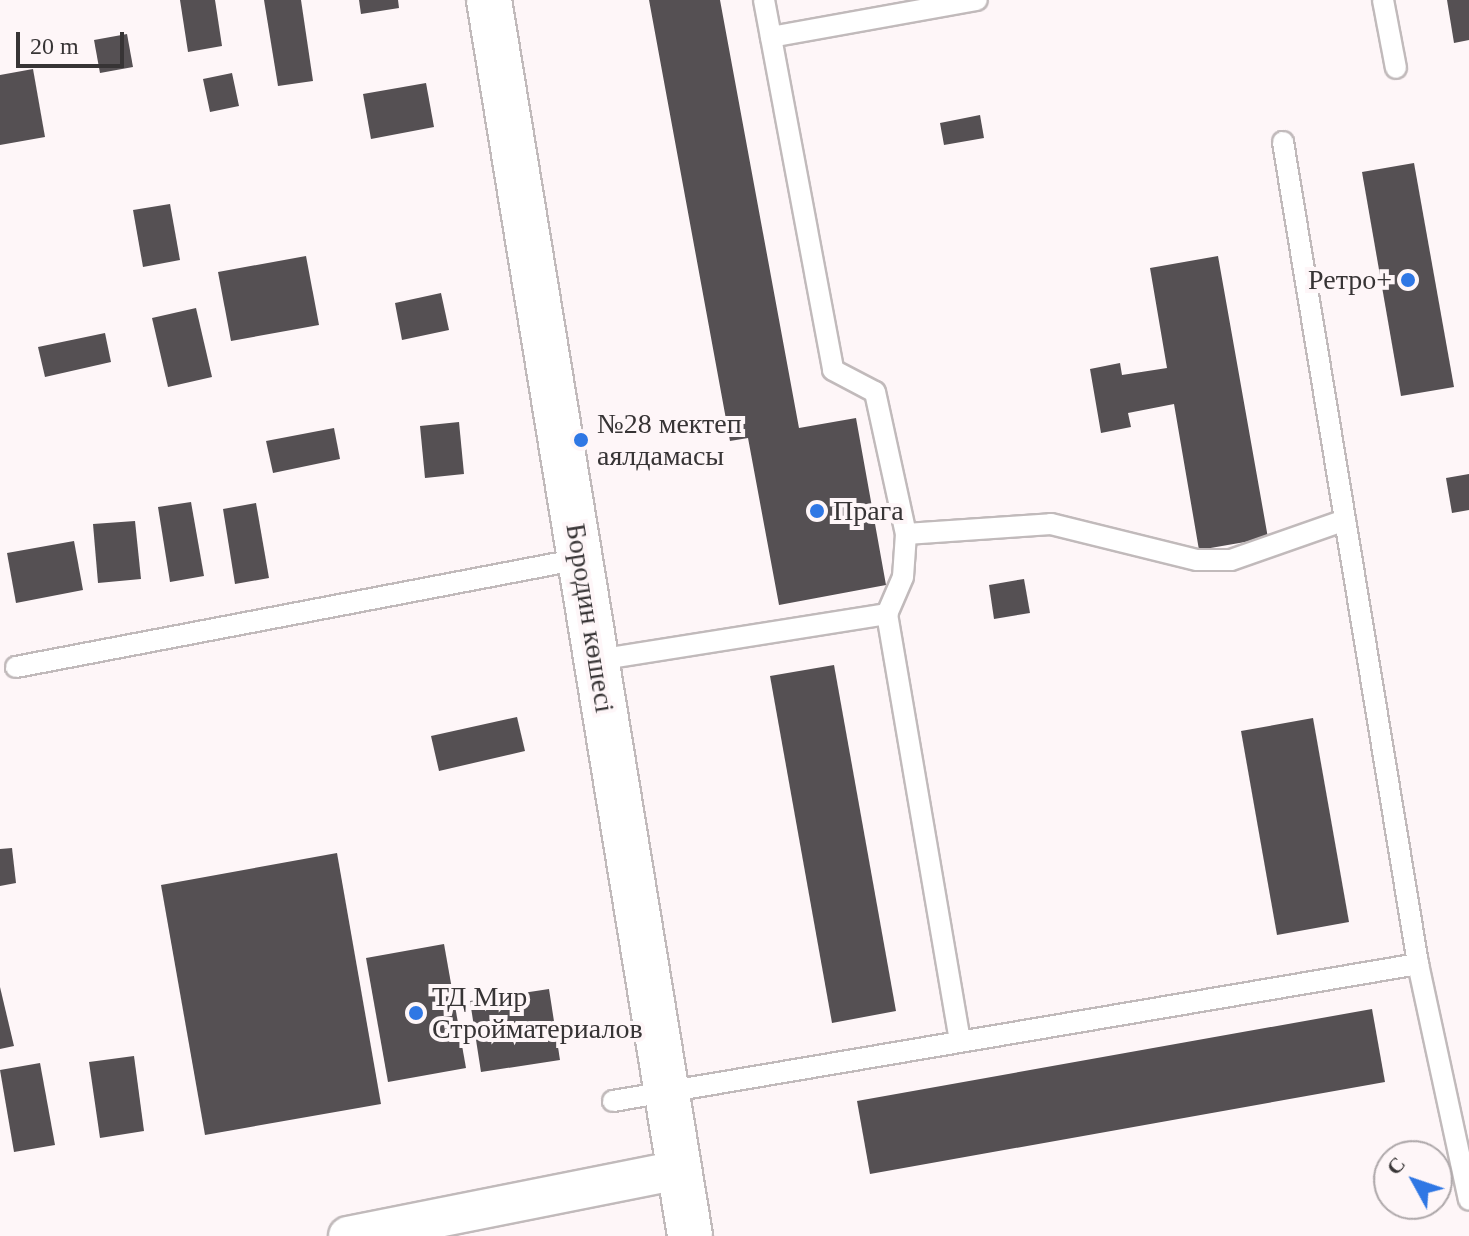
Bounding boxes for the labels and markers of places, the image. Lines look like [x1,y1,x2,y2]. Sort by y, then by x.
place label: Ретро+ [1308,263,1392,297]
marker: Ретро+ [1399,271,1417,289]
place label: №28 мектеп аялдамасы [597,407,742,473]
marker: №28 мектеп аялдамасы [572,431,590,449]
place label: Прага [833,494,904,528]
marker: Прага [808,502,826,520]
place label: ТД Мир Стройматериалов [432,980,643,1046]
marker: ТД Мир Стройматериалов [407,1004,425,1022]

